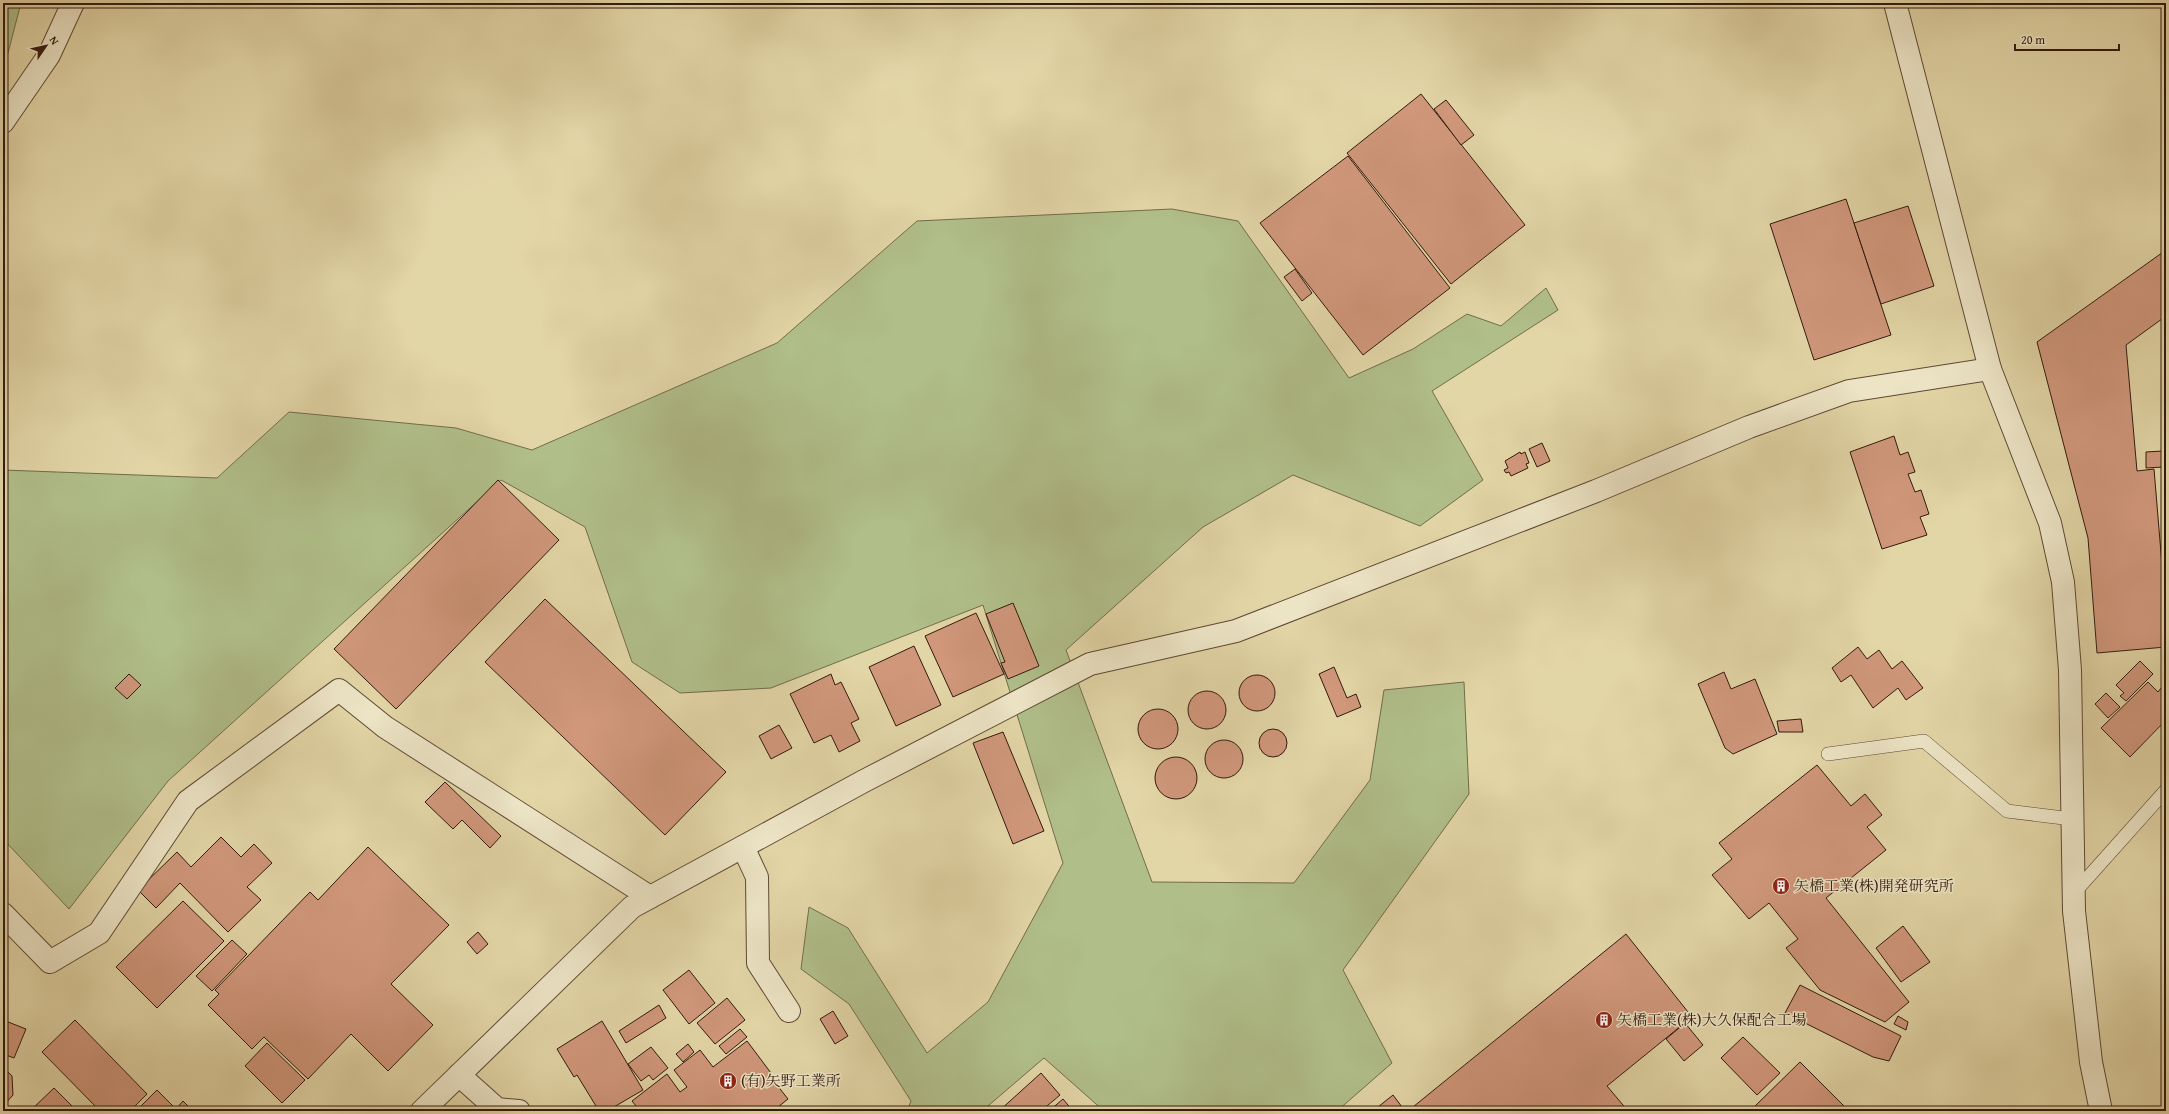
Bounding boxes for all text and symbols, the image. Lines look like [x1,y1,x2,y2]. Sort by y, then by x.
north arrow [26,26,66,66]
scale bar [2015,26,2119,52]
text: 20 m [2021,31,2045,48]
text: N [46,33,63,48]
place label: 矢橋工業(株)開発研究所 [1794,875,1954,896]
building icon: 矢橋工業(株)開発研究所 [1771,876,1791,896]
place label: 矢橋工業(株)大久保配合工場 [1617,1009,1807,1030]
building icon: 矢橋工業(株)大久保配合工場 [1594,1010,1614,1030]
place label: (有)矢野工業所 [741,1070,841,1091]
building icon: (有)矢野工業所 [718,1071,738,1091]

